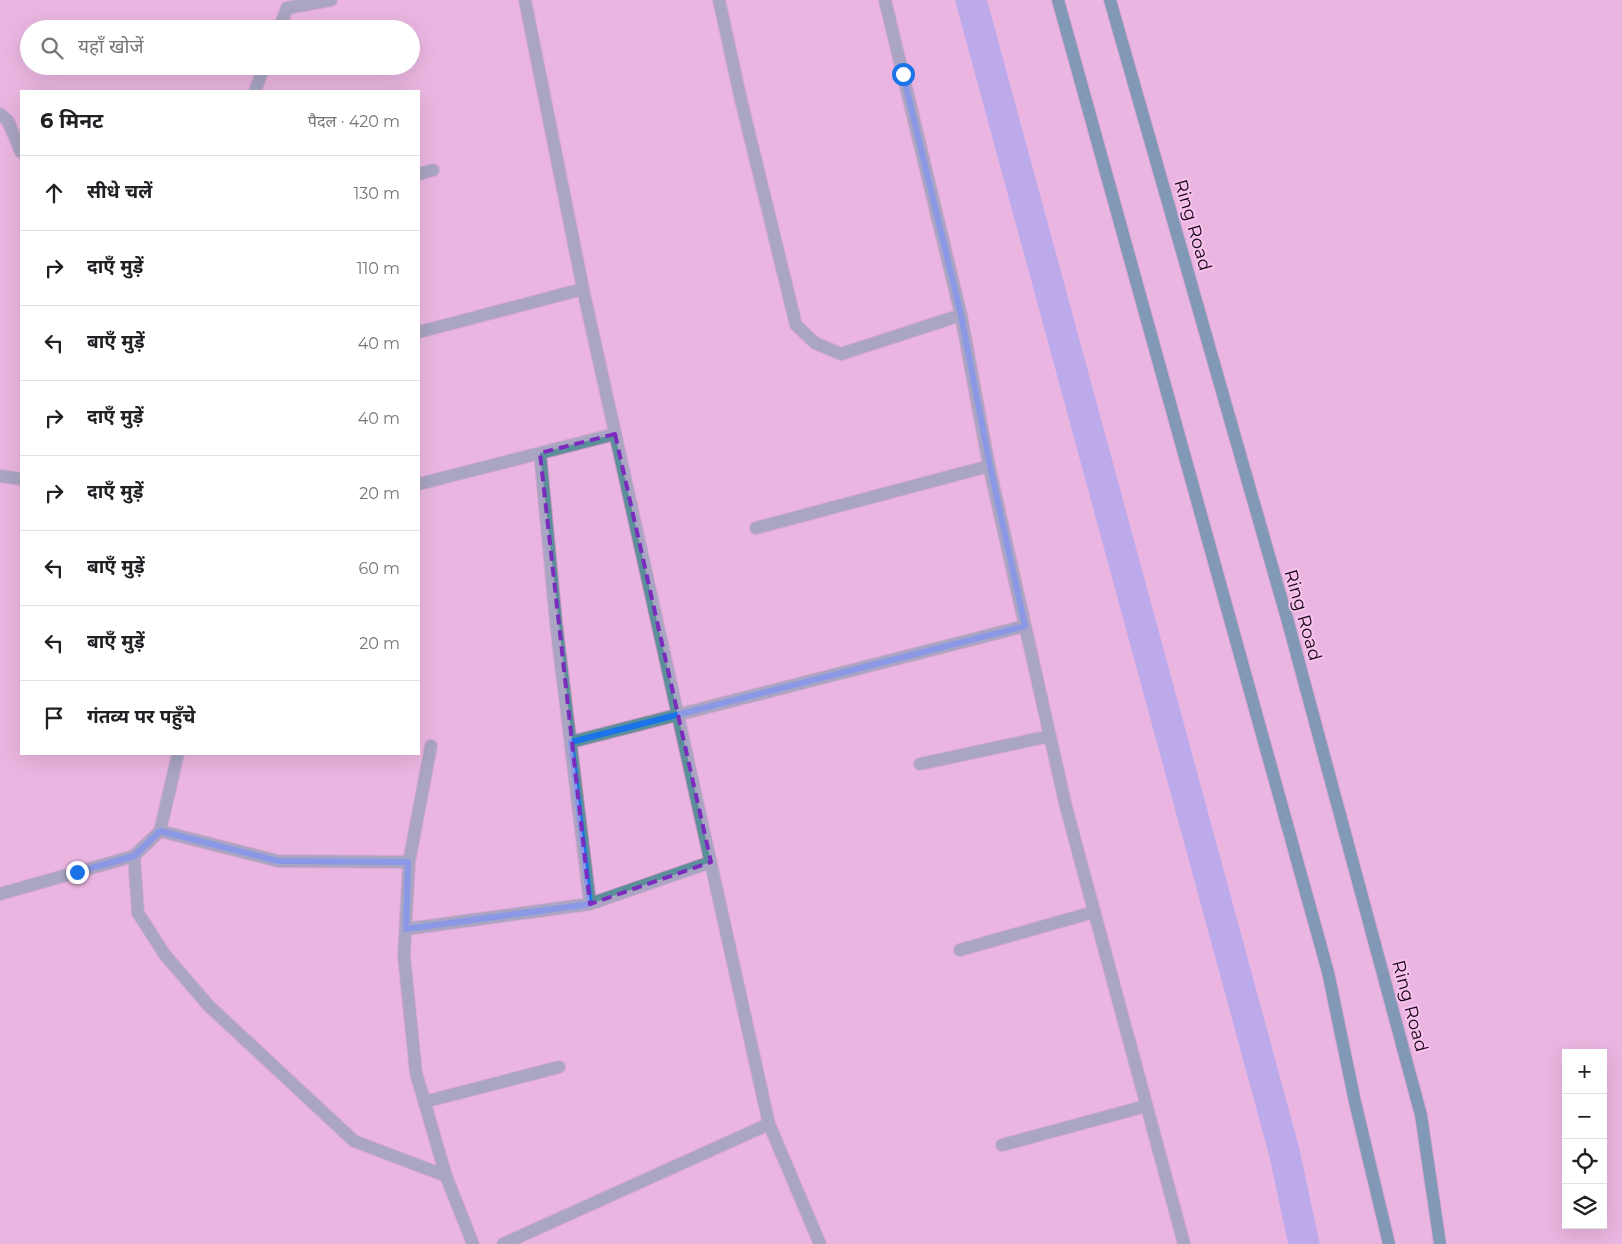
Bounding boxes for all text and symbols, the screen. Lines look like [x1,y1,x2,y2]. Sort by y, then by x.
search box [20,20,420,75]
icon: search [38,34,66,62]
text: यहाँ खोजें [78,35,144,58]
route start [892,63,915,86]
text: 6 मिनट [40,108,103,133]
text: पैदल · 420 m [308,112,400,131]
street label: Ring Road [1169,177,1217,273]
icon: ahead [40,179,68,207]
text: सीधे चलें [87,180,152,203]
text: 130 m [353,184,400,203]
icon: right [40,254,68,282]
text: दाएँ मुड़ें [87,255,143,278]
text: 110 m [357,259,400,278]
icon: left [40,329,68,357]
text: बाएँ मुड़ें [87,330,144,353]
text: 40 m [358,334,400,353]
icon: right [40,404,68,432]
text: दाएँ मुड़ें [87,405,143,428]
text: 40 m [358,409,400,428]
icon: right [40,479,68,507]
text: दाएँ मुड़ें [87,480,143,503]
text: 20 m [359,484,400,503]
icon: left [40,554,68,582]
text: बाएँ मुड़ें [87,555,144,578]
text: 60 m [358,559,400,578]
street label: Ring Road [1279,567,1327,663]
icon: left [40,629,68,657]
text: बाएँ मुड़ें [87,630,144,653]
text: 20 m [359,634,400,653]
icon: arrive [40,704,68,732]
text: गंतव्य पर पहुँचे [87,705,195,728]
route end [66,861,89,884]
street label: Ring Road [1387,958,1433,1054]
map controls [1562,1049,1607,1229]
button: + [1562,1049,1607,1094]
button: − [1562,1094,1607,1139]
button: locate [1562,1139,1607,1184]
button: layers [1562,1184,1607,1229]

